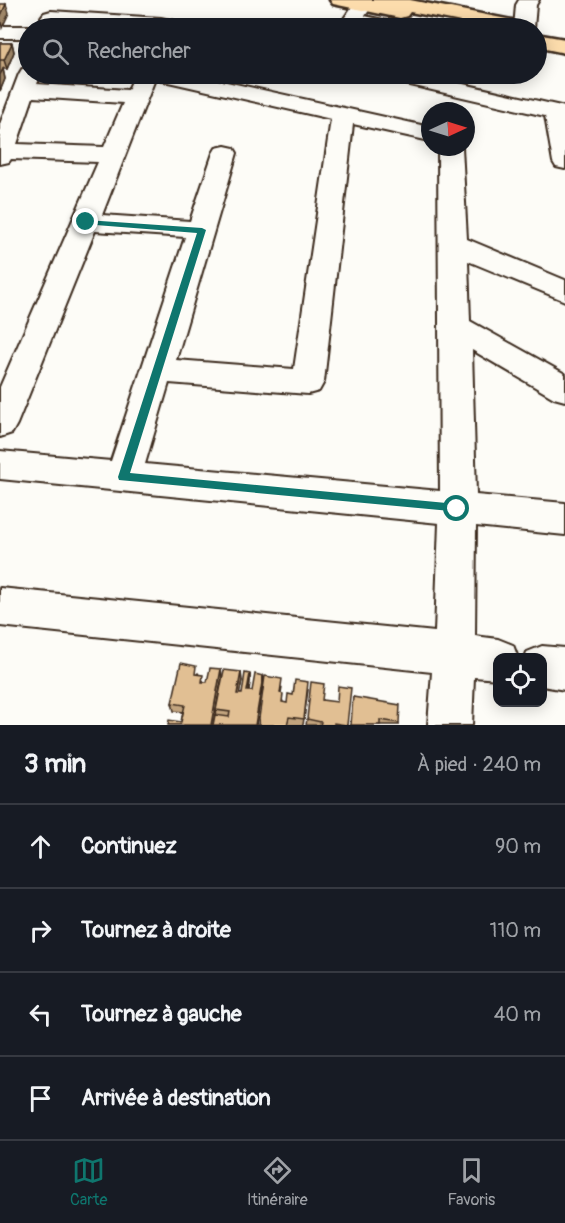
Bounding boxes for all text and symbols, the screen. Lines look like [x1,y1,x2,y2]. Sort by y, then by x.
search box [18,18,547,84]
icon: search [39,35,72,68]
text: Rechercher [87,37,191,65]
north arrow [421,102,475,156]
route end [72,208,98,234]
route start [443,495,469,521]
map controls [493,653,547,707]
button: locate [493,653,547,707]
text: 3 min [24,748,86,780]
text: À pied · 240 m [417,752,541,777]
icon: ahead [24,830,57,863]
text: Continuez [81,832,177,860]
text: 90 m [495,834,541,859]
icon: right [24,914,57,947]
text: Tournez à droite [81,916,231,944]
text: 110 m [490,918,541,943]
icon: left [24,998,57,1031]
text: Tournez à gauche [81,1000,242,1028]
text: 40 m [494,1002,541,1027]
icon: arrive [24,1082,57,1115]
text: Arrivée à destination [81,1084,271,1112]
tab: Carte [70,1154,107,1210]
tab: Itinéraire [247,1154,308,1210]
tab: Favoris [447,1154,495,1210]

